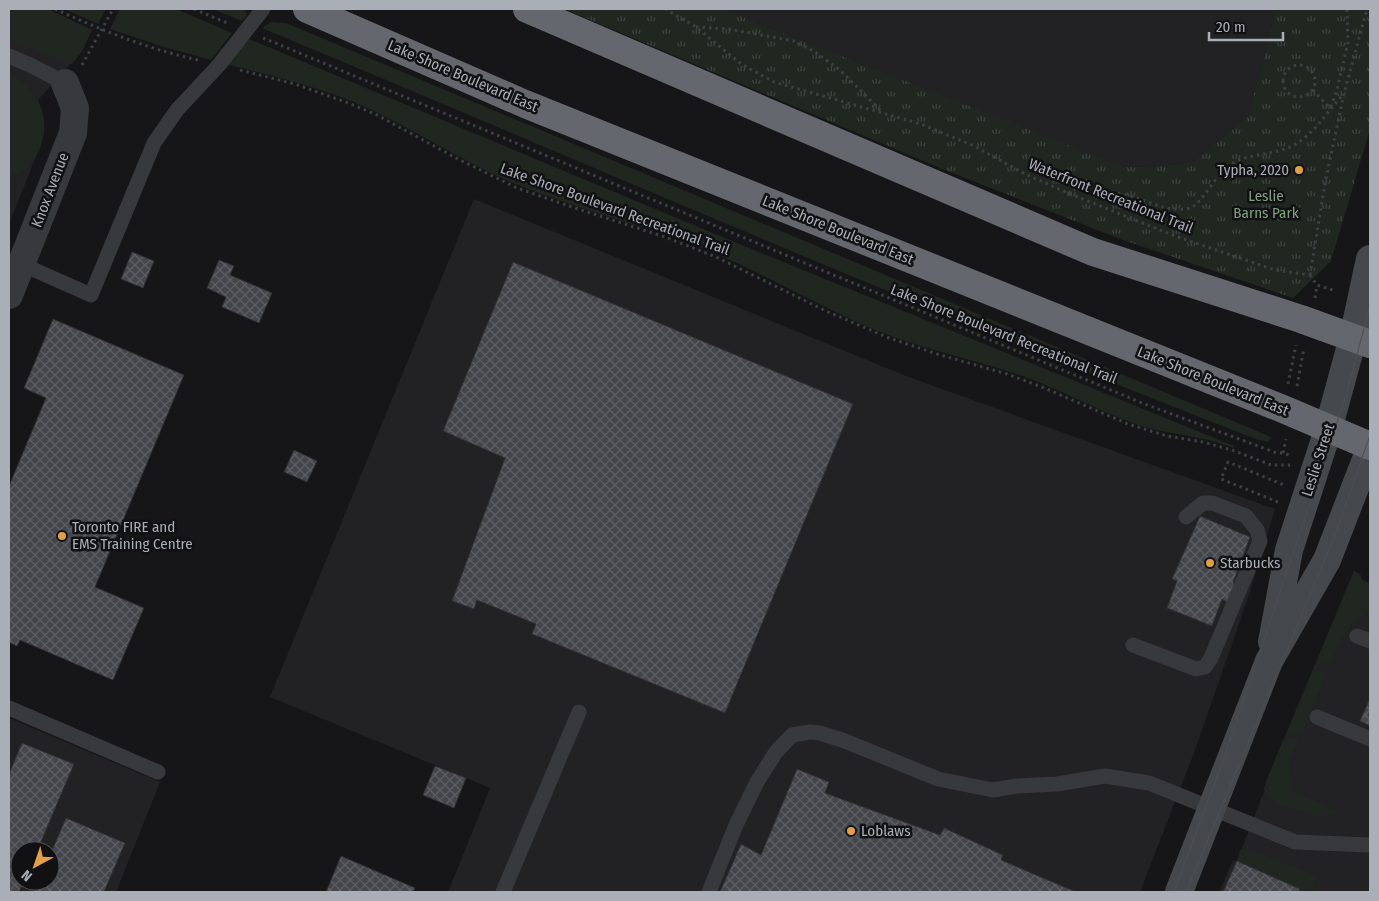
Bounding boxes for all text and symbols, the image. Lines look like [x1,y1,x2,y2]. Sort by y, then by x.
scale bar [1209,10,1283,42]
text: 20 m [1216,18,1246,36]
street label: Lake Shore Boulevard East [385,36,541,116]
street label: Knox Avenue [27,150,73,230]
street label: Waterfront Recreational Trail [1026,155,1196,237]
street label: Lake Shore Boulevard Recreational Trail [498,159,732,259]
place label: Typha, 2020 [1217,161,1289,179]
marker: Typha, 2020 [1293,164,1305,176]
park label: Leslie Barns Park [1233,187,1299,222]
street label: Lake Shore Boulevard East [760,191,916,269]
street label: Lake Shore Boulevard Recreational Trail [888,280,1120,388]
street label: Lake Shore Boulevard East [1135,342,1291,420]
street label: Leslie Street [1298,421,1338,499]
place label: Toronto FIRE and EMS Training Centre [72,518,193,553]
marker: Toronto FIRE and EMS Training Centre [56,530,68,542]
place label: Starbucks [1220,554,1280,572]
marker: Starbucks [1204,557,1216,569]
place label: Loblaws [861,822,911,840]
marker: Loblaws [845,825,857,837]
north arrow [10,841,60,891]
text: N [18,866,36,885]

